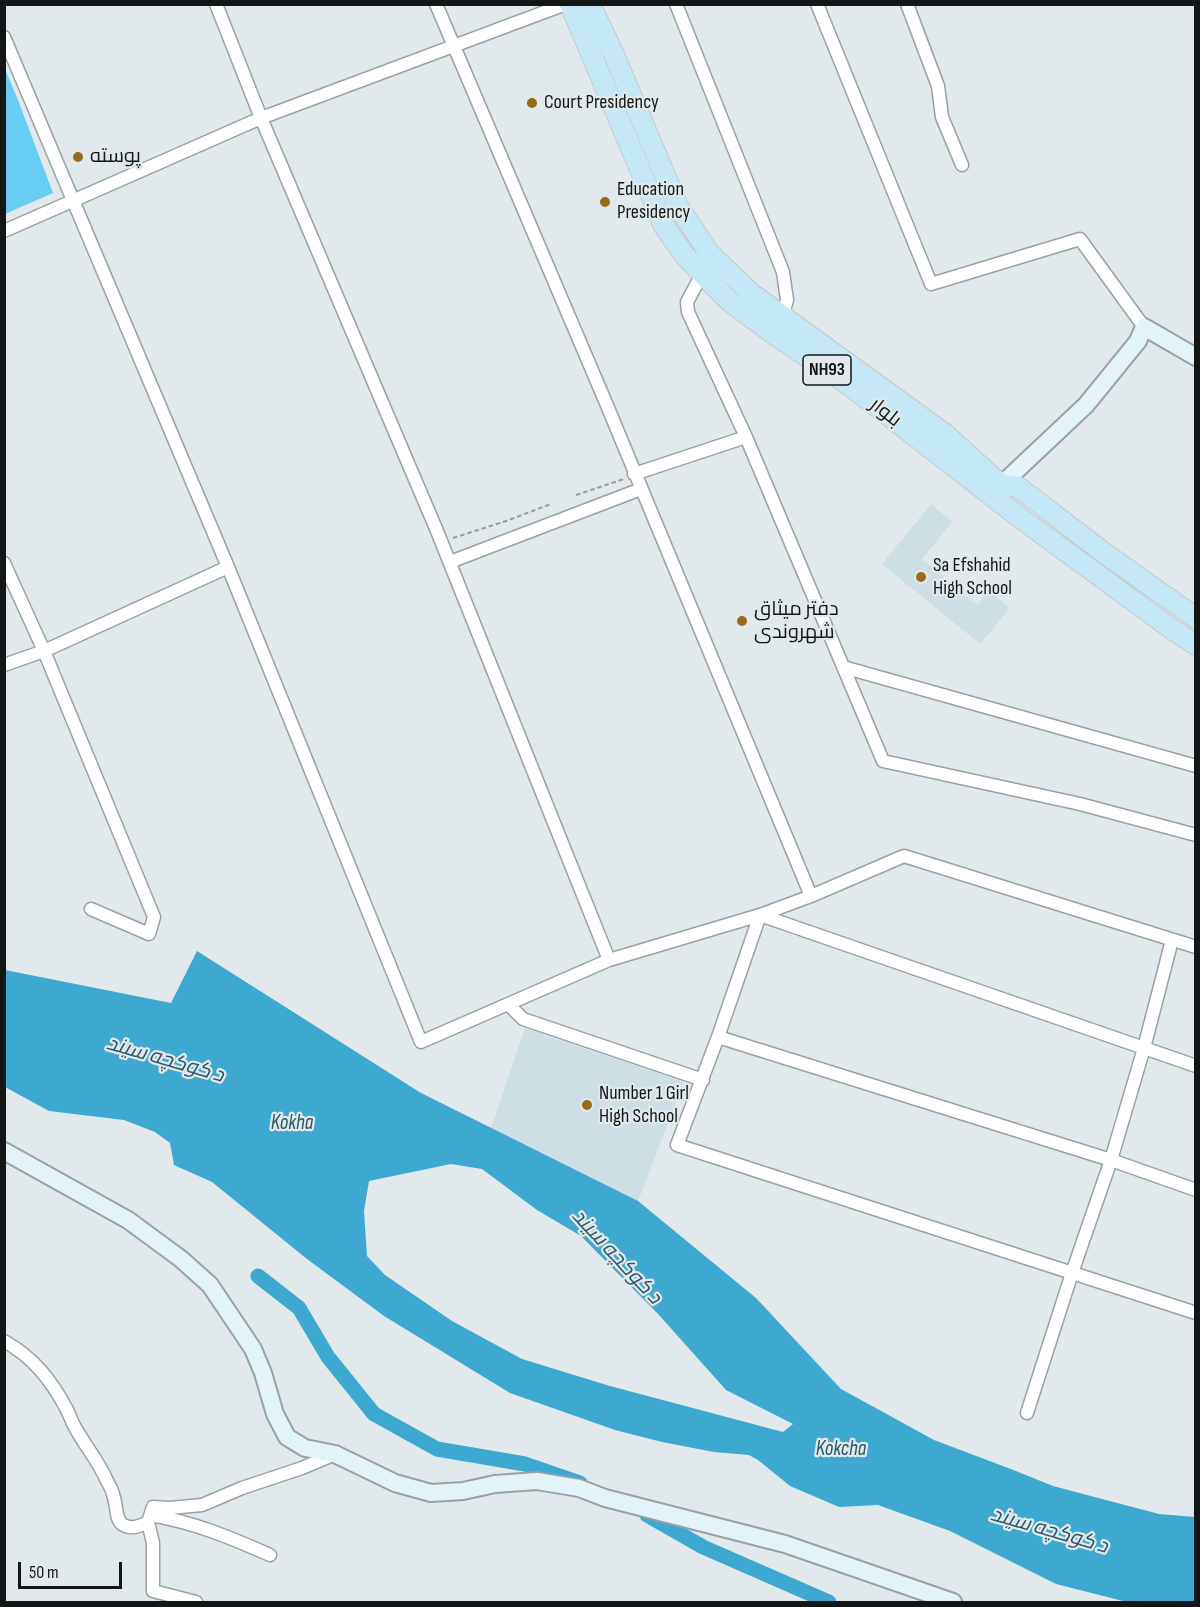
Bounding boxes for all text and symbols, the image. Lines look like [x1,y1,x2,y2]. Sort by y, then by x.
place label: Court Presidency [544,91,659,115]
marker: Court Presidency [525,96,539,110]
place label: پوسته [90,145,141,169]
marker: پوسته [71,150,85,164]
place label: Education Presidency [617,178,690,225]
marker: Education Presidency [598,195,612,209]
road number: NH93 [803,355,851,385]
street label: بلوار [864,393,906,433]
place label: Sa Efshahid High School [933,554,1012,601]
marker: Sa Efshahid High School [914,570,928,584]
place label: دفتر میثاق شهروندی [754,598,839,645]
marker: دفتر میثاق شهروندی [735,614,749,628]
water label: د کوکچه سیند [103,1031,227,1089]
place label: Number 1 Girl High School [599,1082,689,1129]
marker: Number 1 Girl High School [580,1098,594,1112]
water label: Kokha [271,1111,313,1137]
water label: د کوکچه سیند [566,1204,666,1310]
water label: Kokcha [816,1437,866,1463]
water label: د کوکچه سیند [987,1502,1111,1560]
scale bar [21,1550,124,1588]
text: 50 m [29,1562,59,1583]

